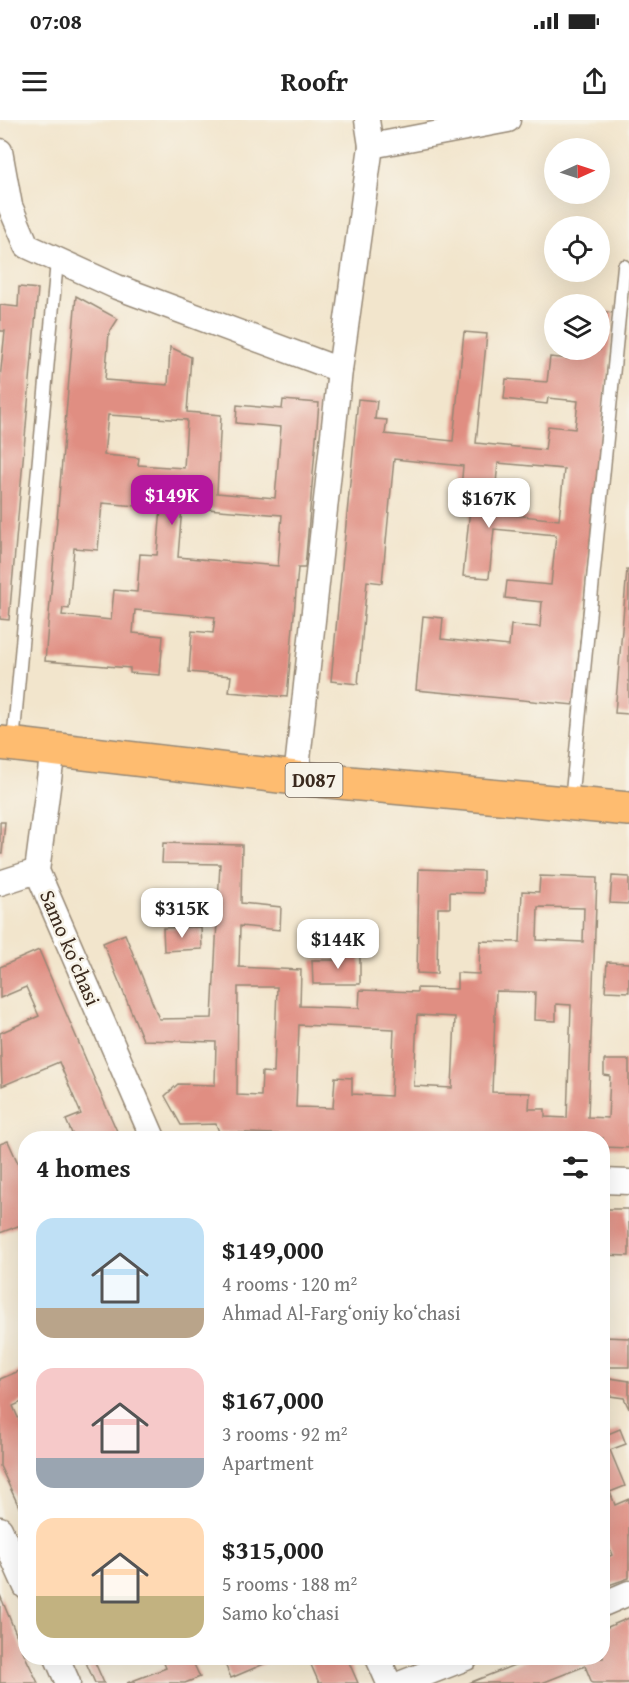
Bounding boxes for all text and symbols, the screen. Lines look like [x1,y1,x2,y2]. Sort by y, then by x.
text: 07:08 [30,5,82,37]
text: Roofr [281,61,348,101]
icon: menu [18,65,51,98]
icon: share [578,65,611,98]
north arrow [544,138,610,204]
map controls [544,138,610,360]
button: locate [544,216,610,282]
button: layers [544,294,610,360]
pin: $149K [130,475,214,526]
pin: $167K [447,478,531,529]
text: $149K [145,480,199,509]
text: $167K [462,483,516,512]
road number: D087 [286,763,342,797]
street label: Samo koʻchasi [32,885,109,1011]
pin: $315K [140,888,224,939]
text: $315K [155,893,209,922]
pin: $144K [296,919,380,970]
text: $144K [311,924,365,953]
text: 4 homes [36,1148,131,1187]
icon: filters [559,1151,592,1184]
text: $149,000 [222,1230,324,1269]
icon: home [84,1242,156,1314]
text: 4 rooms · 120 m² [222,1269,357,1298]
text: Ahmad Al-Fargʻoniy koʻchasi [222,1298,461,1327]
text: $167,000 [222,1380,324,1419]
icon: home [84,1392,156,1464]
text: 3 rooms · 92 m² [222,1419,348,1448]
text: Apartment [222,1448,314,1477]
text: $315,000 [222,1530,324,1569]
icon: home [84,1542,156,1614]
text: 5 rooms · 188 m² [222,1569,357,1598]
text: Samo koʻchasi [222,1598,339,1627]

